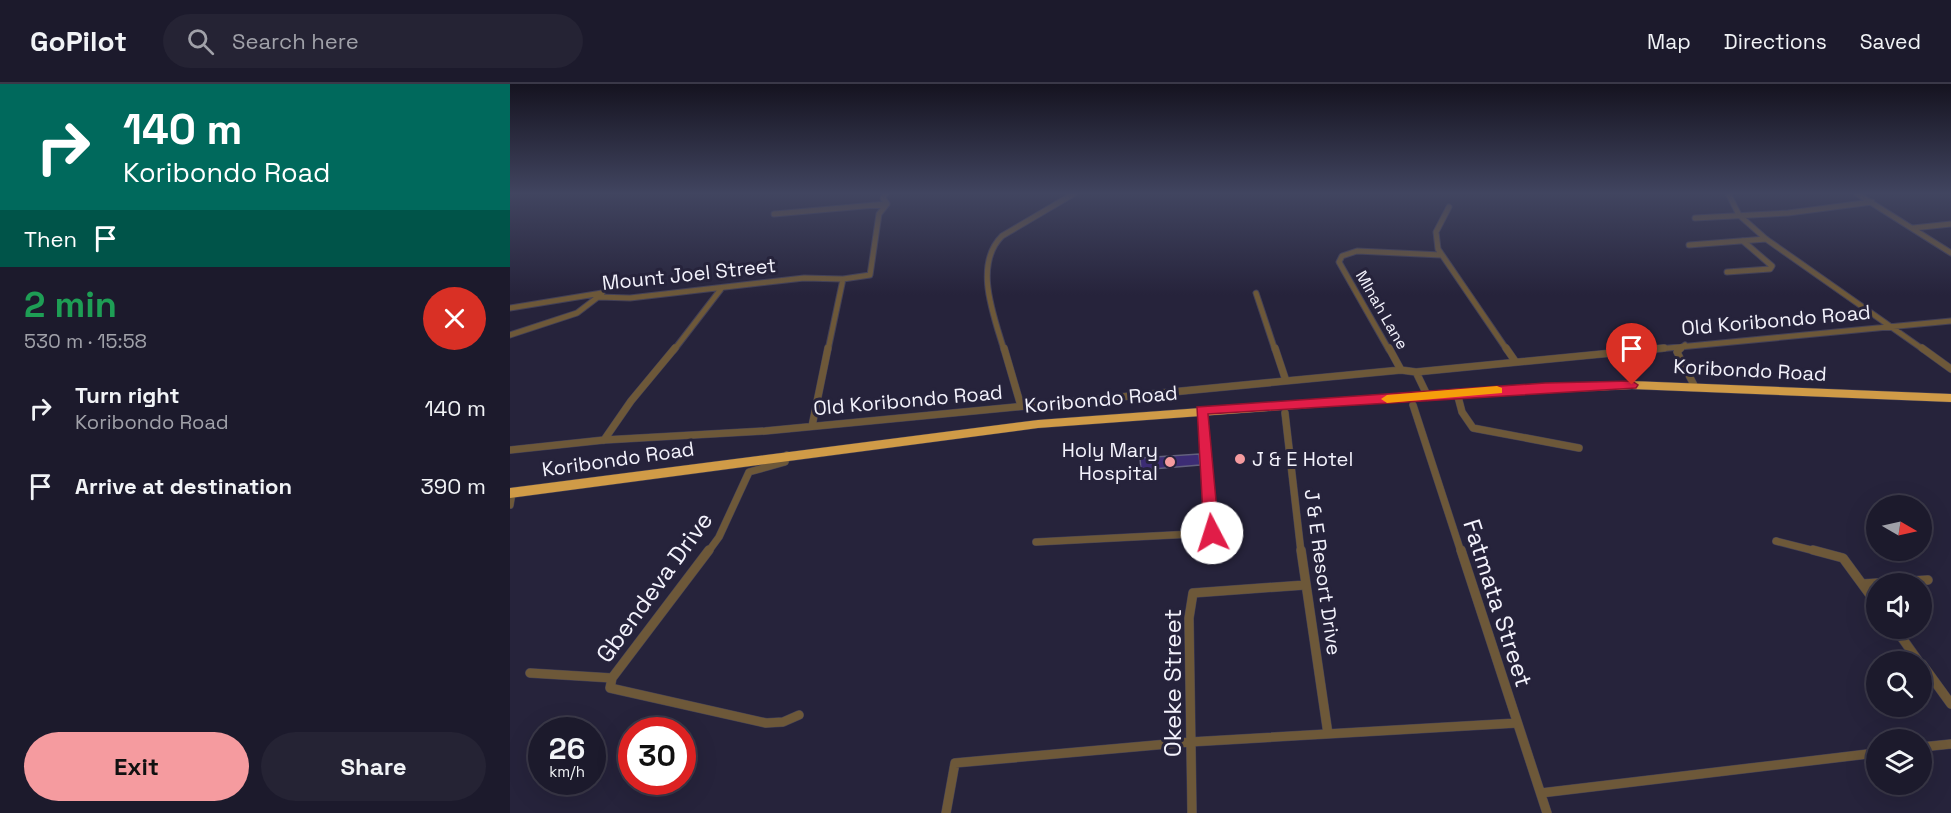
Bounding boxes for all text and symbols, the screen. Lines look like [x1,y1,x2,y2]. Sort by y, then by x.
search box [163,14,583,68]
text: GoPilot [30,23,127,59]
icon: search [184,25,217,58]
text: Search here [232,27,359,55]
text: Map [1647,28,1691,55]
text: Directions [1724,28,1827,55]
text: Saved [1860,28,1921,55]
text: 140 m [123,103,242,156]
icon: right [24,108,102,186]
text: Koribondo Road [123,155,330,190]
icon: arrive [89,222,122,255]
text: Then [24,225,77,253]
street label: Mount Joel Street [601,252,777,296]
street label: MInah Lane [1351,267,1413,353]
text: 2 min [24,282,117,328]
button: close [423,287,486,350]
street label: Old Koribondo Road [1680,299,1872,341]
pin [1606,323,1657,385]
text: 530 m · 15:58 [24,328,147,354]
icon: arrive [1615,332,1648,365]
street label: Koribondo Road [1673,353,1827,387]
street label: Old Koribondo Road [812,379,1004,421]
street label: Koribondo Road [1023,379,1179,419]
text: Turn right [75,381,180,409]
icon: right [24,392,57,425]
text: 140 m [424,394,486,422]
text: Koribondo Road [75,409,229,435]
street label: Koribondo Road [540,435,696,483]
place label: Holy Mary Hospital [1062,437,1158,486]
place label: J & E Hotel [1252,446,1353,472]
marker: J & E Hotel [1233,452,1247,466]
marker: Holy Mary Hospital [1163,455,1177,469]
icon: arrive [24,470,57,503]
text: Arrive at destination [75,472,292,500]
text: 390 m [421,472,486,500]
street label: J & E Resort Drive [1298,487,1348,657]
north arrow [1866,495,1932,561]
map controls [1866,495,1932,795]
position arrow [1180,501,1244,565]
street label: Gbendeva Drive [589,505,719,669]
street label: Fatmata Street [1456,515,1540,691]
button: sound [1866,573,1932,639]
street label: Okeke Street [1157,609,1188,757]
button: search [1866,651,1932,717]
speed limit sign: 30 [618,717,696,795]
text: 26 [549,729,585,768]
button: layers [1866,729,1932,795]
button: Exit [24,732,249,801]
button: Share [261,732,486,801]
text: km/h [549,762,585,781]

